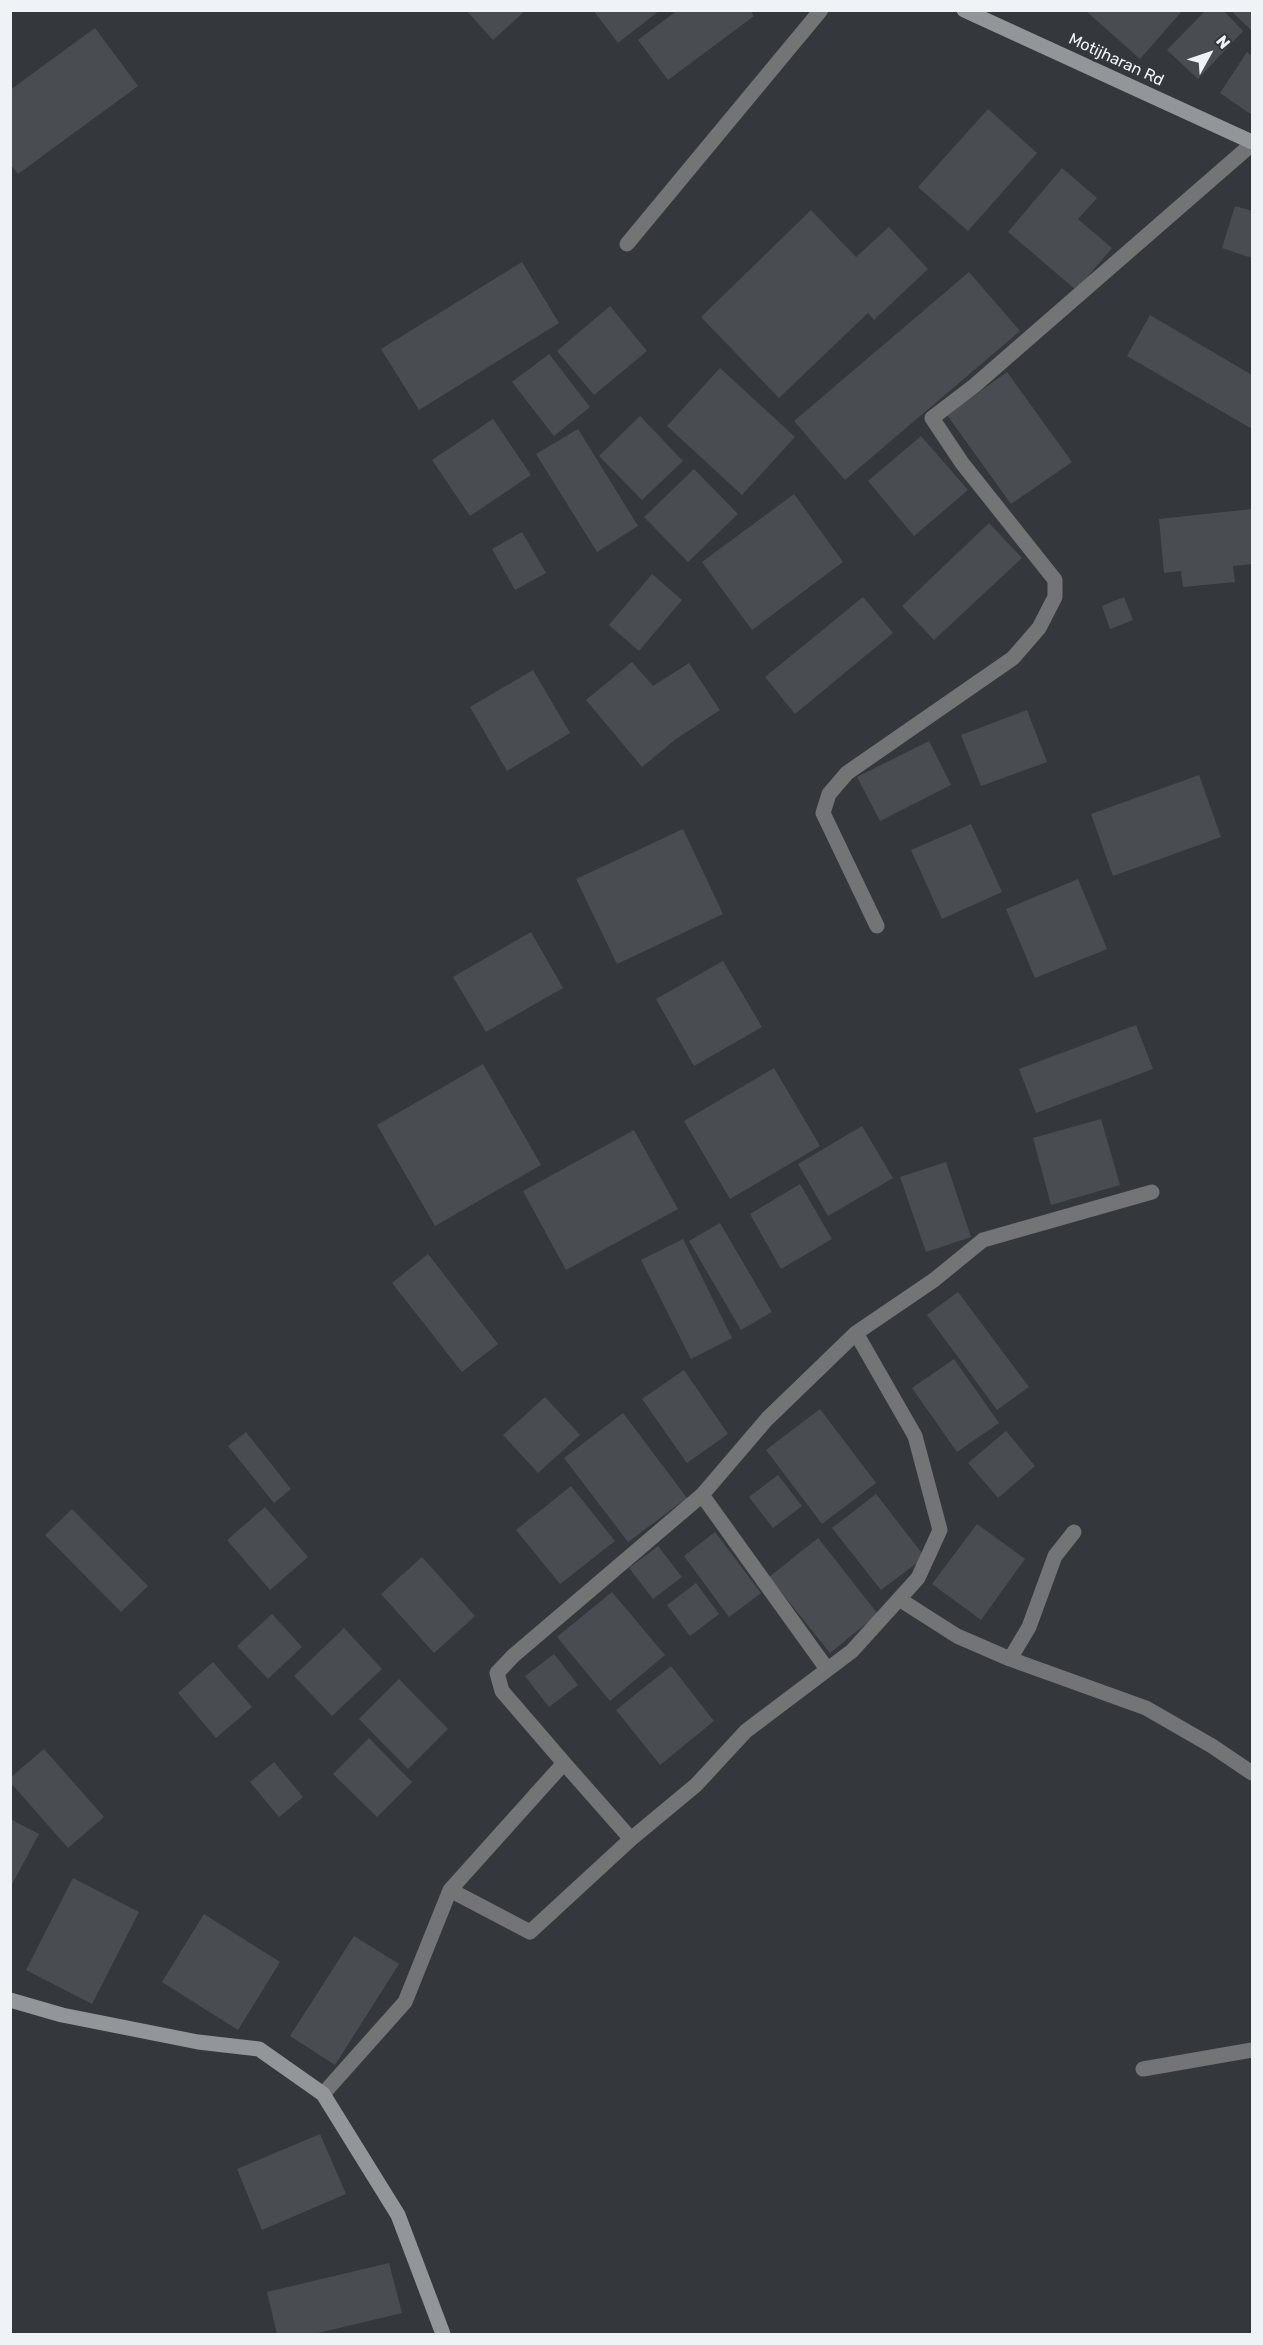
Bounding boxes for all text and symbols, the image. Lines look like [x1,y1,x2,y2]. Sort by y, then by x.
north arrow [1179,24,1239,84]
street label: Motijharan Rd [1065,30,1167,90]
text: N [1212,32,1234,53]

